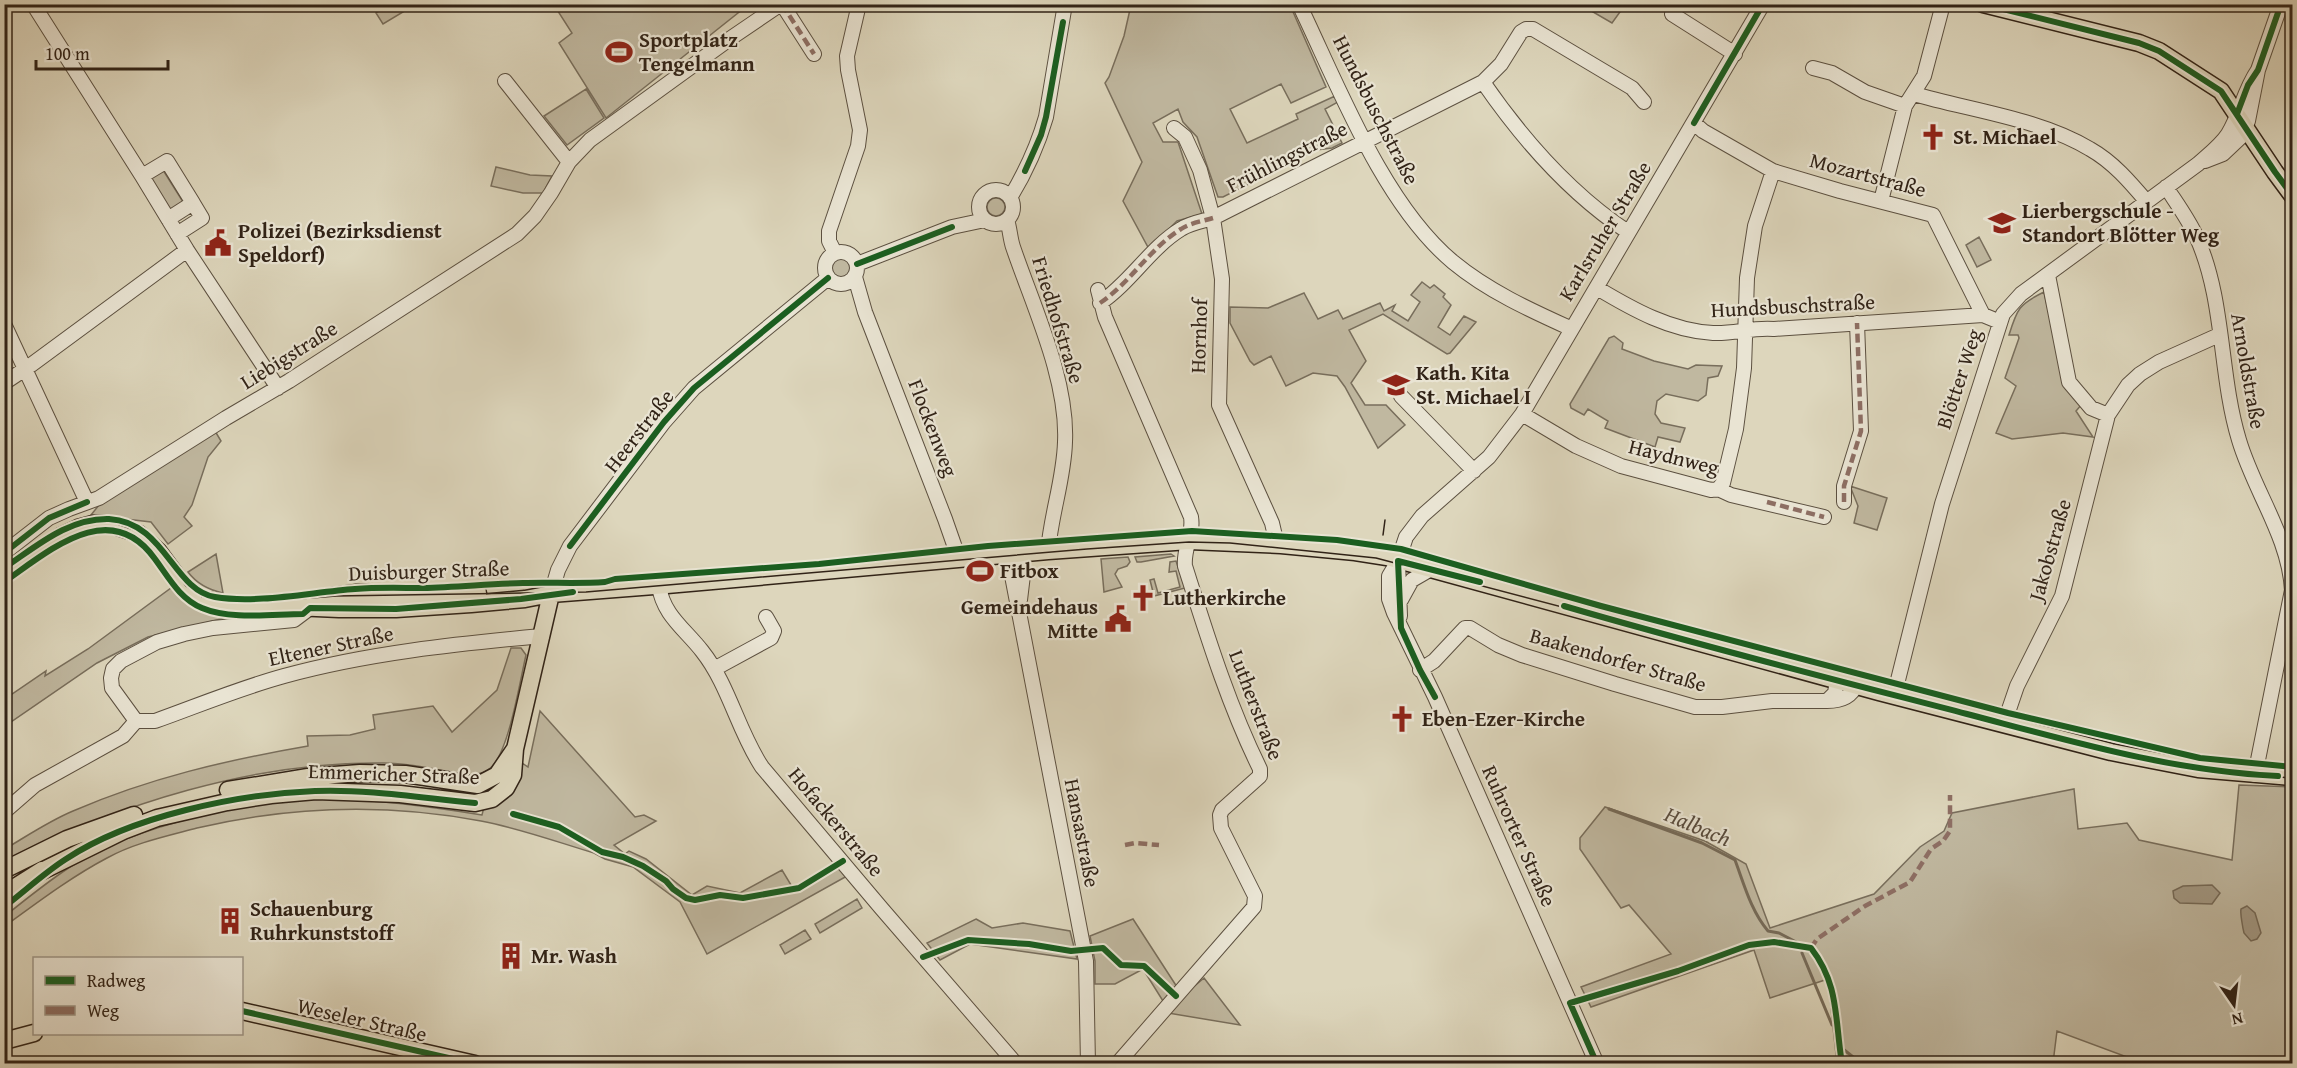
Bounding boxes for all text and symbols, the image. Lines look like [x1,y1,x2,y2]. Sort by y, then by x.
place label: Sportplatz Tengelmann [639,24,755,79]
street label: Hundsbuschstraße [1325,30,1428,190]
scale bar [36,33,168,71]
sports icon: Sportplatz Tengelmann [604,37,634,67]
text: 100 m [45,40,90,67]
street label: Frühlingstraße [1221,113,1353,200]
place label: St. Michael [1953,121,2057,152]
church icon: St. Michael [1918,122,1948,152]
street label: Mozartstraße [1806,144,1930,205]
street label: Karlsruher Straße [1550,155,1659,307]
place label: Lierbergschule - Standort Blötter Weg [2022,195,2220,250]
school or university icon: Lierbergschule - Standort Blötter Weg [1987,208,2017,238]
place label: Polizei (Bezirksdienst Speldorf) [238,215,442,270]
public building icon: Polizei (Bezirksdienst Speldorf) [203,228,233,258]
street label: Friedhofstraße [1024,252,1093,387]
street label: Hundsbuschstraße [1710,286,1876,325]
street label: Hornhof [1182,296,1215,374]
street label: Arnoldstraße [2223,310,2274,432]
street label: Liebigstraße [234,312,343,397]
street label: Blötter Weg [1928,324,1989,433]
place label: Kath. Kita St. Michael I [1416,357,1531,412]
school or university icon: Kath. Kita St. Michael I [1381,370,1411,400]
street label: Flockenweg [901,374,967,482]
street label: Heerstraße [596,382,681,479]
street label: Haydnweg [1626,430,1723,483]
street label: Jakobstraße [2019,495,2079,607]
street label: Duisburger Straße [348,552,510,589]
place label: Fitbox [1000,555,1059,586]
sports icon: Fitbox [965,556,995,586]
place label: Lutherkirche [1163,582,1286,613]
church icon: Lutherkirche [1128,583,1158,613]
place label: Gemeindehaus Mitte [961,591,1098,646]
public building icon: Gemeindehaus Mitte [1103,604,1133,634]
street label: Eltener Straße [266,617,396,674]
street label: Baakendorfer Straße [1526,619,1710,700]
street label: Lutherstraße [1221,645,1292,764]
place label: Eben-Ezer-Kirche [1422,703,1585,734]
church icon: Eben-Ezer-Kirche [1387,704,1417,734]
street label: Emmericher Straße [308,755,480,792]
street label: Hofackerstraße [781,760,892,884]
street label: Ruhrorter Straße [1474,760,1565,912]
street label: Hansastraße [1057,776,1108,890]
water label: Halbach [1659,797,1736,854]
place label: Schauenburg Ruhrkunststoff [250,893,396,948]
building icon: Schauenburg Ruhrkunststoff [215,906,245,936]
place label: Mr. Wash [531,940,618,971]
building icon: Mr. Wash [496,941,526,971]
legend [33,957,243,1035]
text: Radweg [87,967,145,994]
north arrow [2204,975,2264,1035]
street label: Weseler Straße [294,990,430,1050]
text: Weg [87,997,119,1024]
text: N [2229,1007,2246,1033]

